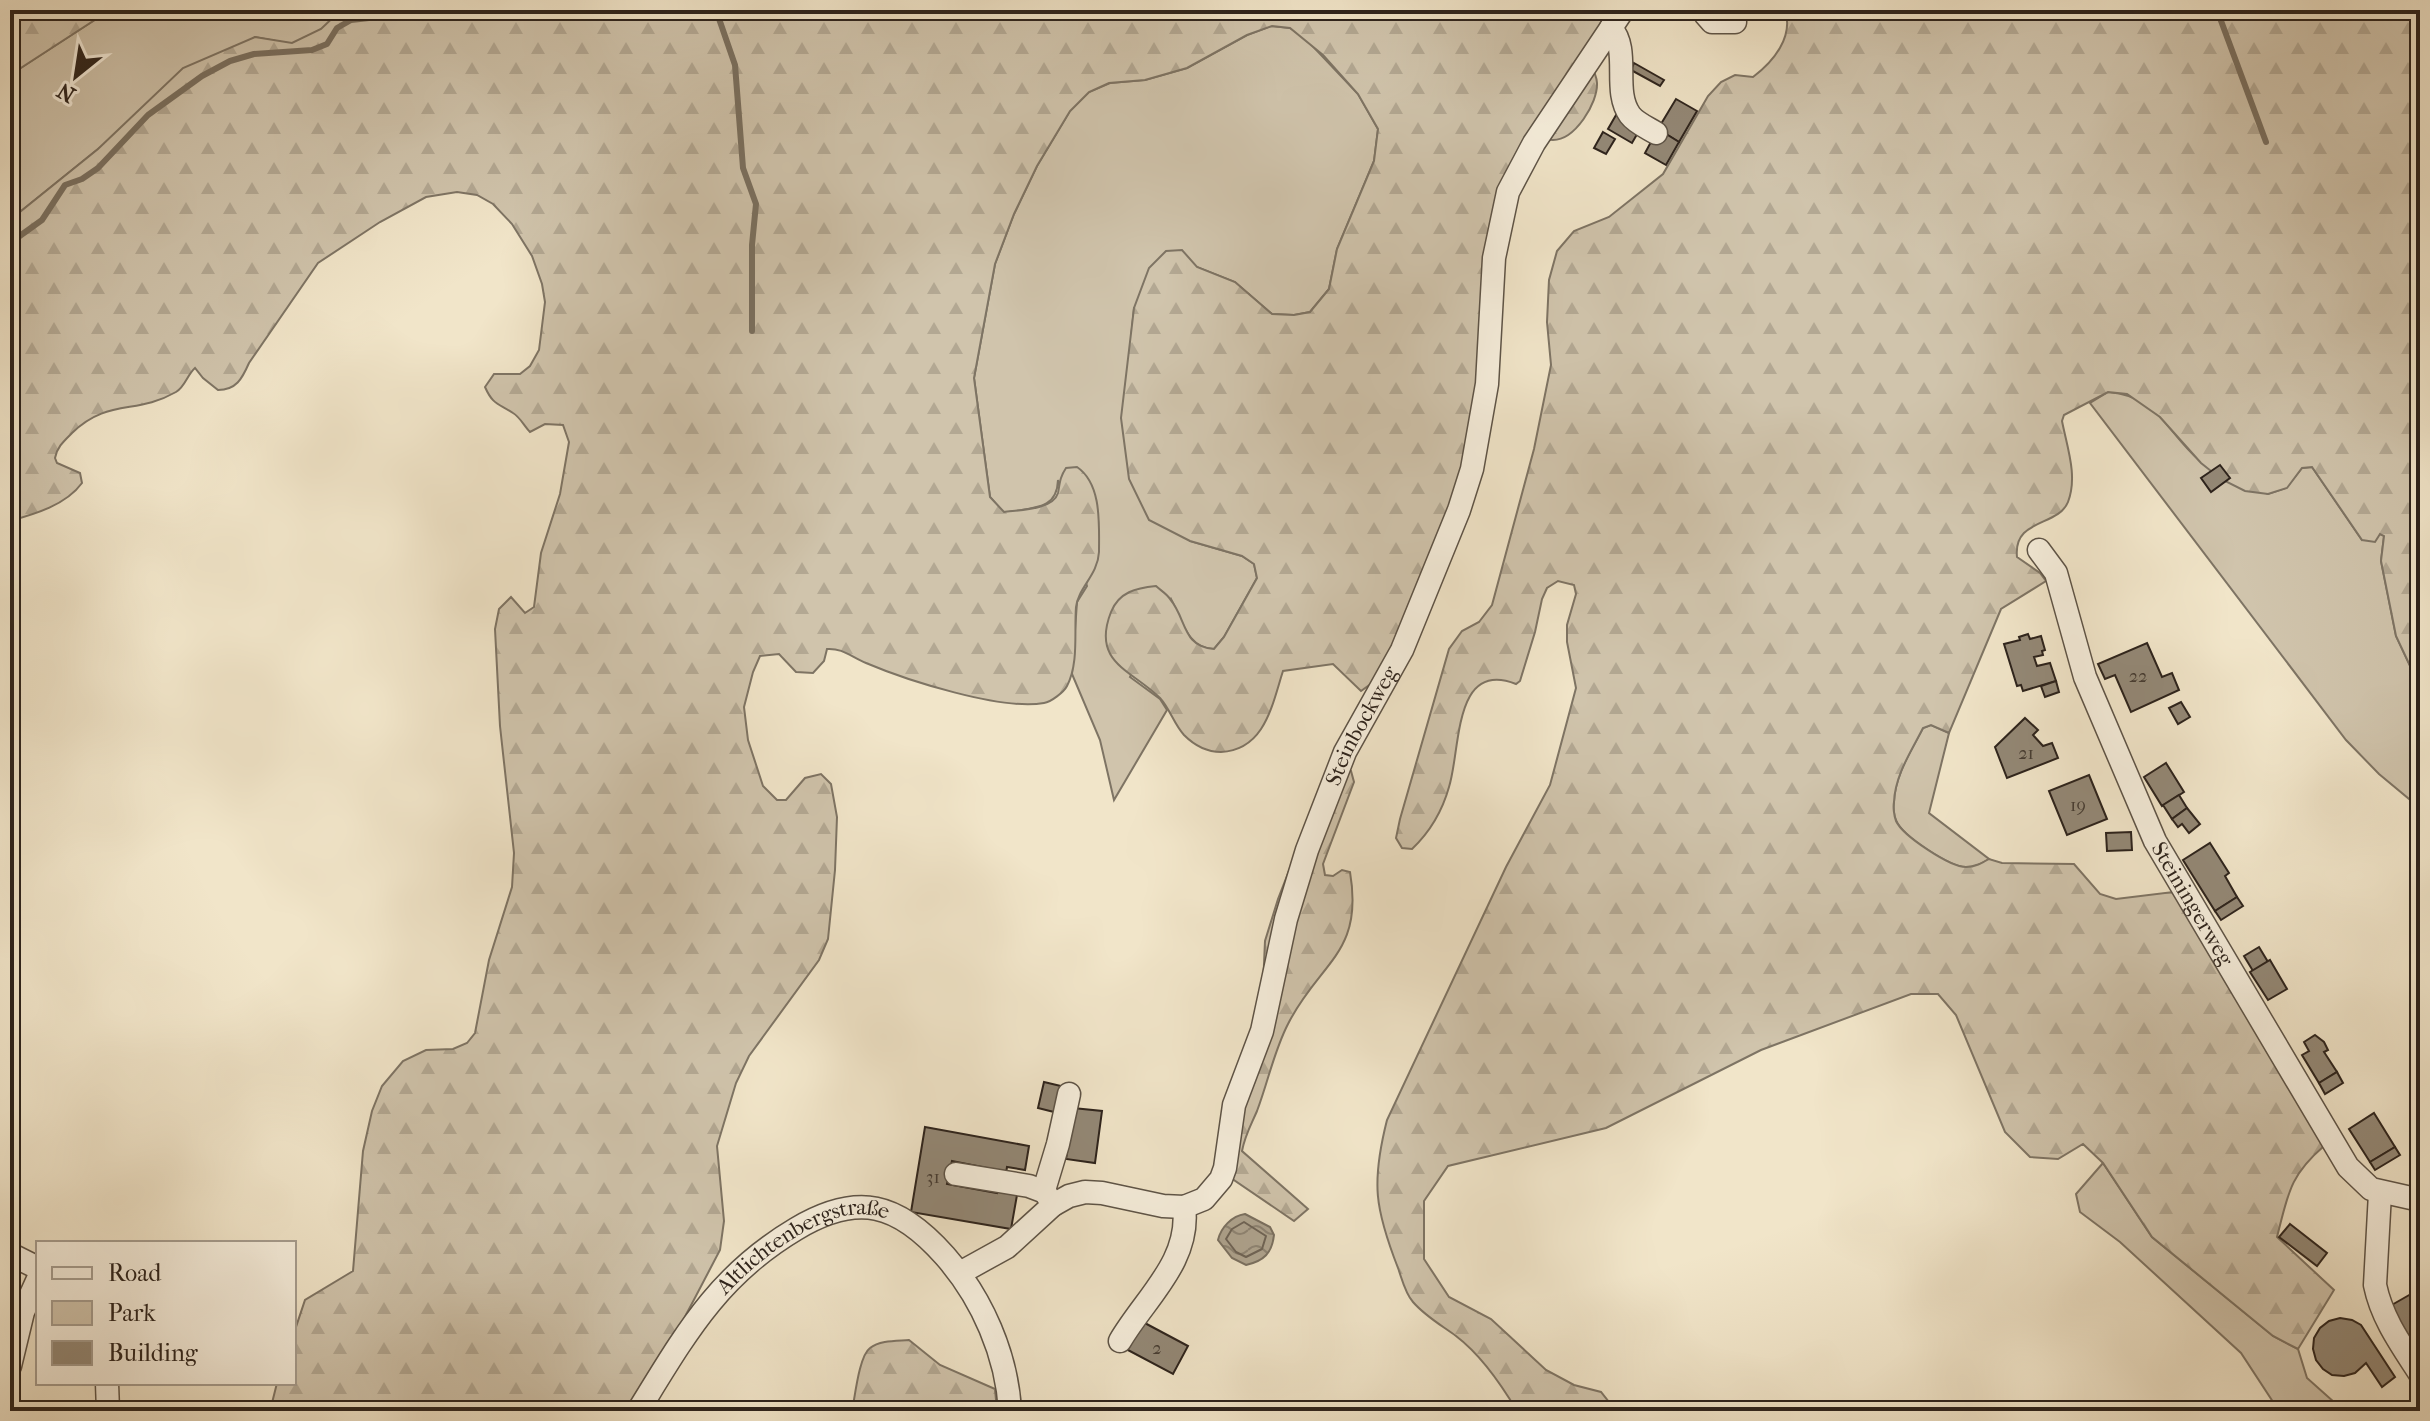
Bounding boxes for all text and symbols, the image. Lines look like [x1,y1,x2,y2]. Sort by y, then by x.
north arrow [36,36,116,116]
text: N [53,77,80,108]
street label: Steinbockweg [1320,661,1404,789]
house number: 22 [2129,666,2147,687]
house number: 21 [2018,743,2034,764]
house number: 19 [2070,795,2086,816]
street label: Steiningerweg [2146,837,2239,971]
house number: 31 [926,1167,940,1188]
street label: Altlichtenbergstraße [710,1194,893,1300]
legend [36,1241,296,1385]
text: Road [108,1259,162,1287]
text: Park [108,1299,156,1327]
house number: 2 [1152,1338,1162,1359]
text: Building [108,1339,199,1367]

